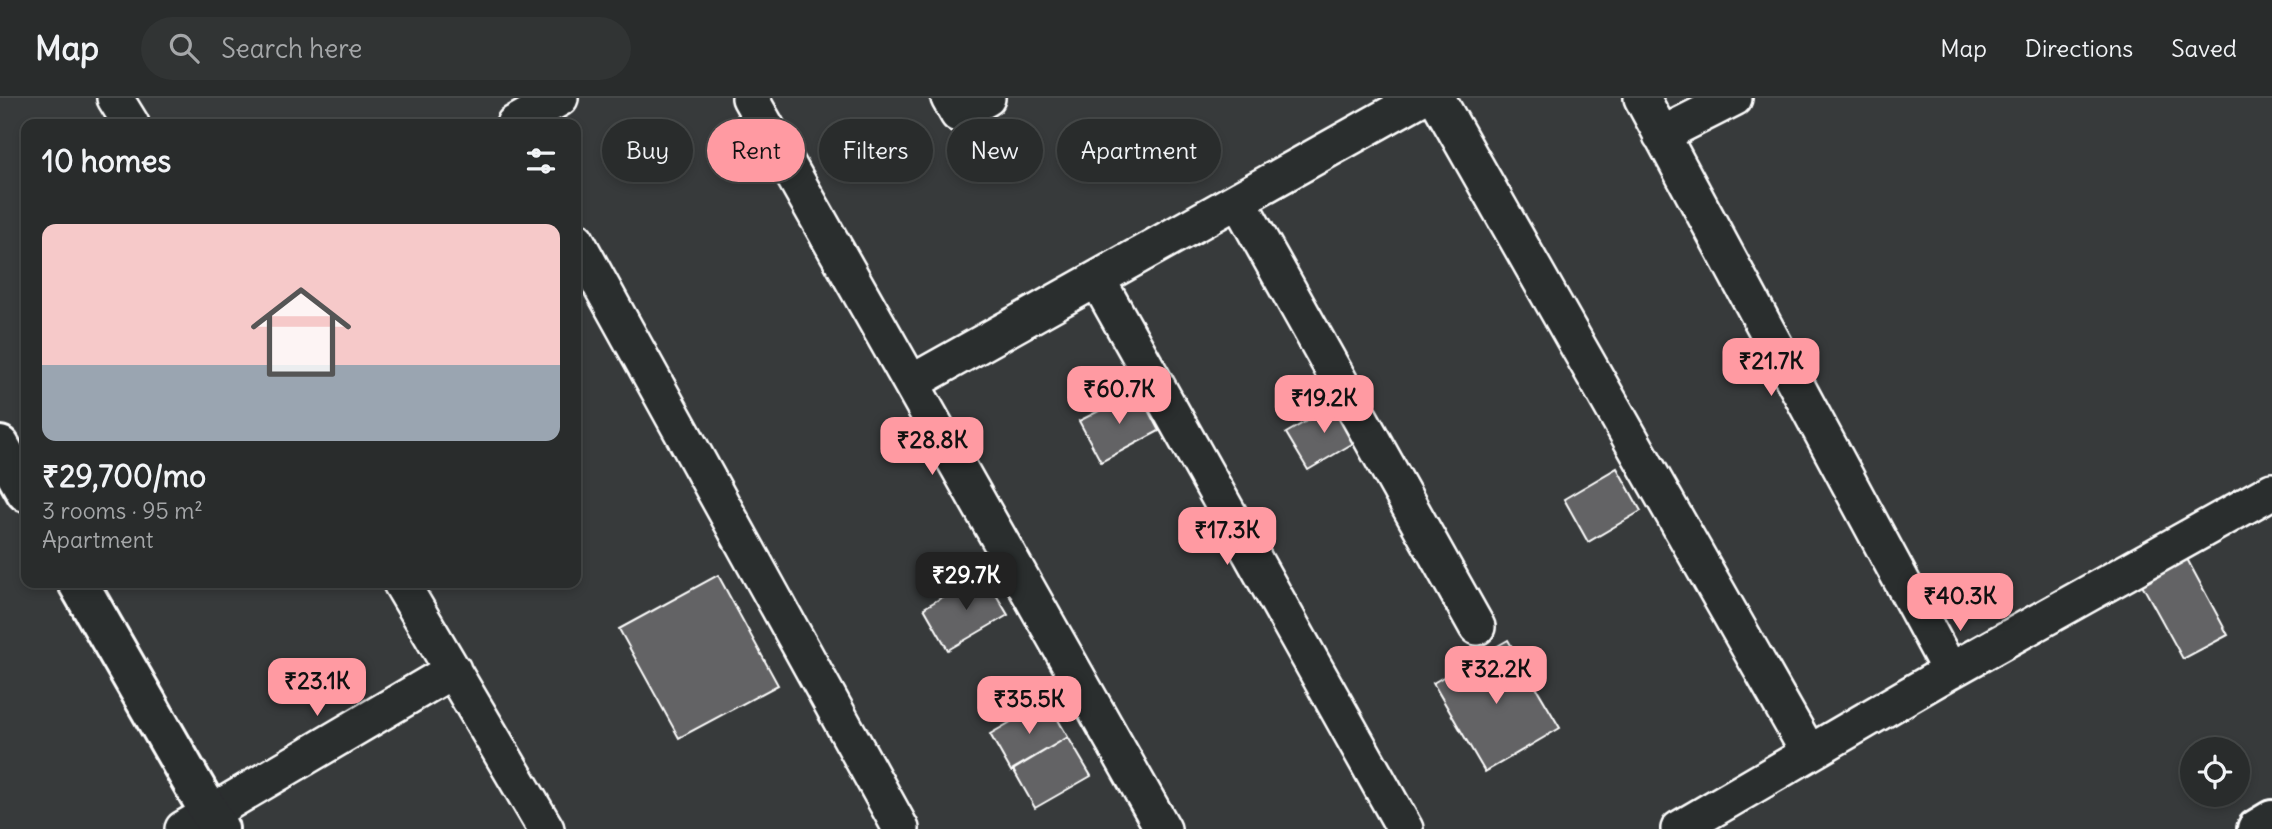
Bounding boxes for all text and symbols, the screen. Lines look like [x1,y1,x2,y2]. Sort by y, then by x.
search box [141,17,631,80]
text: Map [35,27,99,69]
icon: search [165,29,203,67]
text: Search here [221,32,362,65]
text: Map [1940,33,1987,63]
text: Directions [2025,33,2133,63]
text: Saved [2171,33,2237,63]
chip: Buy [602,119,693,182]
chip: Rent [707,119,805,182]
chip: Filters [819,119,933,182]
chip: New [947,119,1043,182]
chip: Apartment [1057,119,1221,182]
text: 10 homes [42,142,171,180]
icon: filters [522,142,560,180]
icon: home [238,269,364,395]
pin: ₹21.7K [1714,338,1828,398]
text: ₹21.7K [1738,346,1804,375]
pin: ₹60.7K [1062,366,1176,426]
text: ₹60.7K [1083,374,1155,403]
pin: ₹19.2K [1267,376,1381,435]
text: ₹19.2K [1291,383,1357,412]
pin: ₹28.8K [875,418,989,477]
text: ₹28.8K [896,425,968,454]
text: ₹29,700/mo [42,457,206,495]
text: 3 rooms · 95 m² [42,496,203,525]
pin: ₹17.3K [1170,508,1284,567]
text: ₹17.3K [1194,515,1260,544]
text: Apartment [42,525,154,554]
pin: ₹29.7K [909,552,1023,612]
text: ₹29.7K [932,560,1000,589]
pin: ₹40.3K [1903,574,2017,633]
text: ₹40.3K [1923,581,1997,610]
pin: ₹32.2K [1439,646,1553,706]
text: ₹32.2K [1461,654,1531,683]
pin: ₹23.1K [260,658,374,718]
text: ₹23.1K [284,666,350,695]
pin: ₹35.5K [972,676,1086,736]
text: ₹35.5K [993,684,1065,713]
map controls [2180,737,2250,807]
button: locate [2180,737,2250,807]

